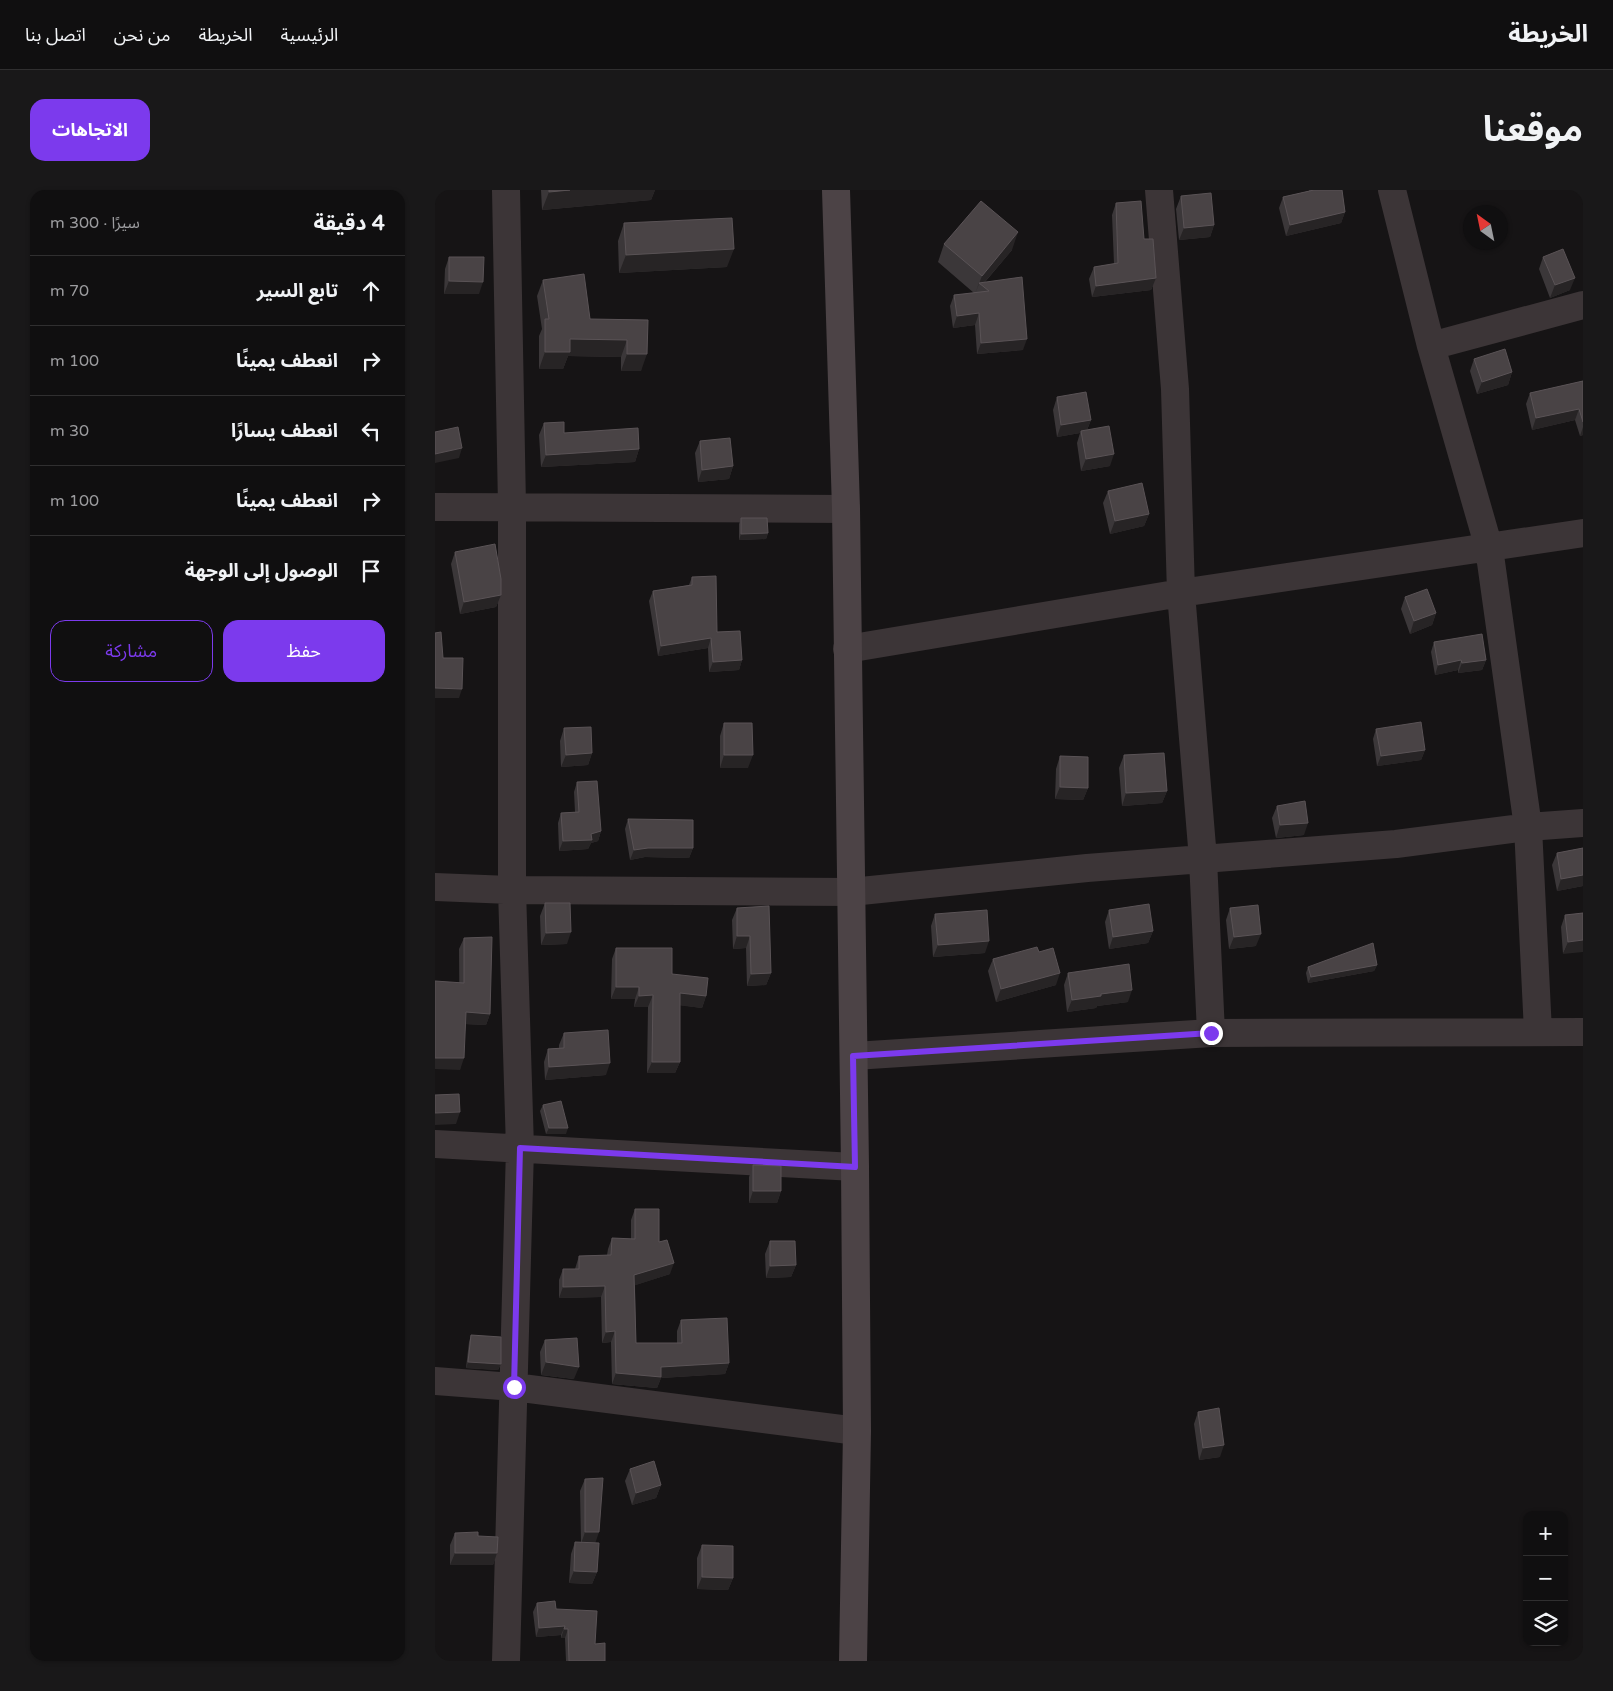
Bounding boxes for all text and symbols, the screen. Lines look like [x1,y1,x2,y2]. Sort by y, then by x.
text: الخريطة [1508,20,1588,49]
text: اتصل بنا [25,24,86,46]
text: من نحن [114,24,171,46]
text: الخريطة [199,24,252,46]
text: الرئيسية [280,24,338,46]
button: الاتجاهات [30,99,150,161]
text: موقعنا [1483,109,1583,151]
north arrow [1463,205,1508,250]
text: 4 دقيقة [314,211,385,236]
text: سيرًا · 300 m [50,213,140,233]
icon: ahead [357,277,385,305]
text: تابع السير [257,280,338,302]
text: 70 m [50,281,89,301]
icon: right [357,347,385,375]
text: انعطف يمينًا [236,350,338,372]
text: 100 m [50,351,99,371]
icon: left [357,417,385,445]
text: انعطف يسارًا [231,420,338,442]
text: 30 m [50,421,89,441]
icon: right [357,487,385,515]
text: انعطف يمينًا [236,490,338,512]
text: 100 m [50,491,99,511]
icon: arrive [357,557,385,585]
text: الوصول إلى الوجهة [185,560,338,582]
button: مشاركة [50,620,213,682]
button: حفظ [223,620,385,682]
route end [1200,1022,1223,1045]
route start [503,1376,526,1399]
map controls [1523,1511,1568,1646]
button: + [1523,1511,1568,1556]
button: − [1523,1556,1568,1601]
button: layers [1523,1601,1568,1646]

